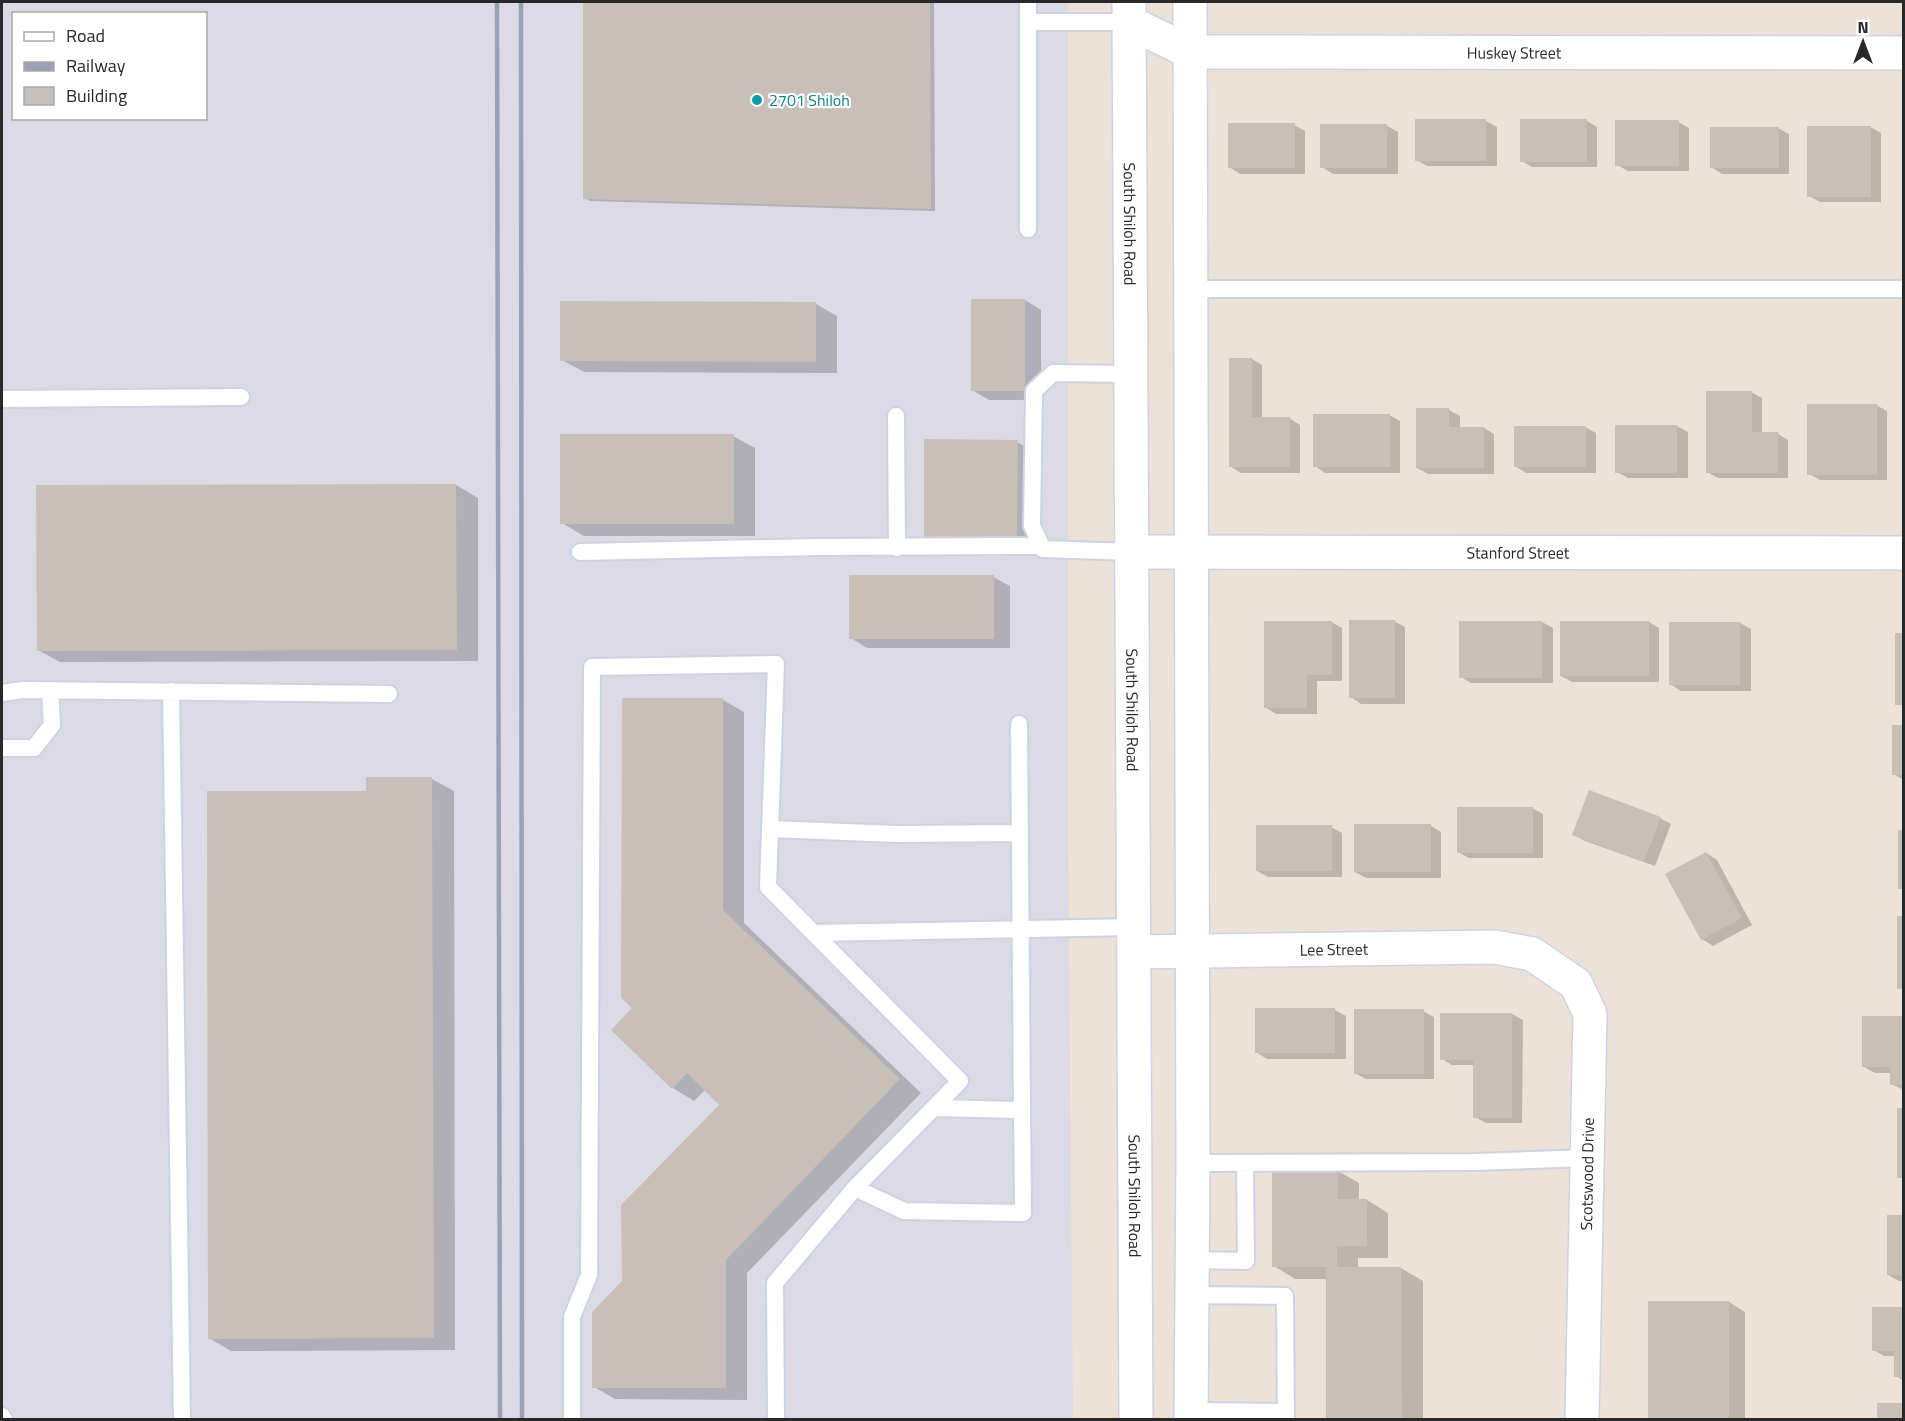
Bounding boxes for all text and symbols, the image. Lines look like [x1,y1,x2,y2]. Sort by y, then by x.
legend [12,12,207,120]
north arrow [1833,12,1893,72]
text: N [1857,15,1869,39]
text: Road [66,22,105,49]
street label: Huskey Street [1467,40,1562,65]
text: Railway [66,52,126,79]
text: Building [66,82,127,109]
place label: 2701 Shiloh [769,88,850,112]
marker: 2701 Shiloh [750,93,764,107]
street label: South Shiloh Road [1118,162,1142,286]
street label: Stanford Street [1466,540,1570,565]
street label: South Shiloh Road [1120,648,1145,772]
street label: Lee Street [1300,937,1369,962]
street label: Scotswood Drive [1574,1117,1600,1231]
street label: South Shiloh Road [1123,1134,1147,1258]

